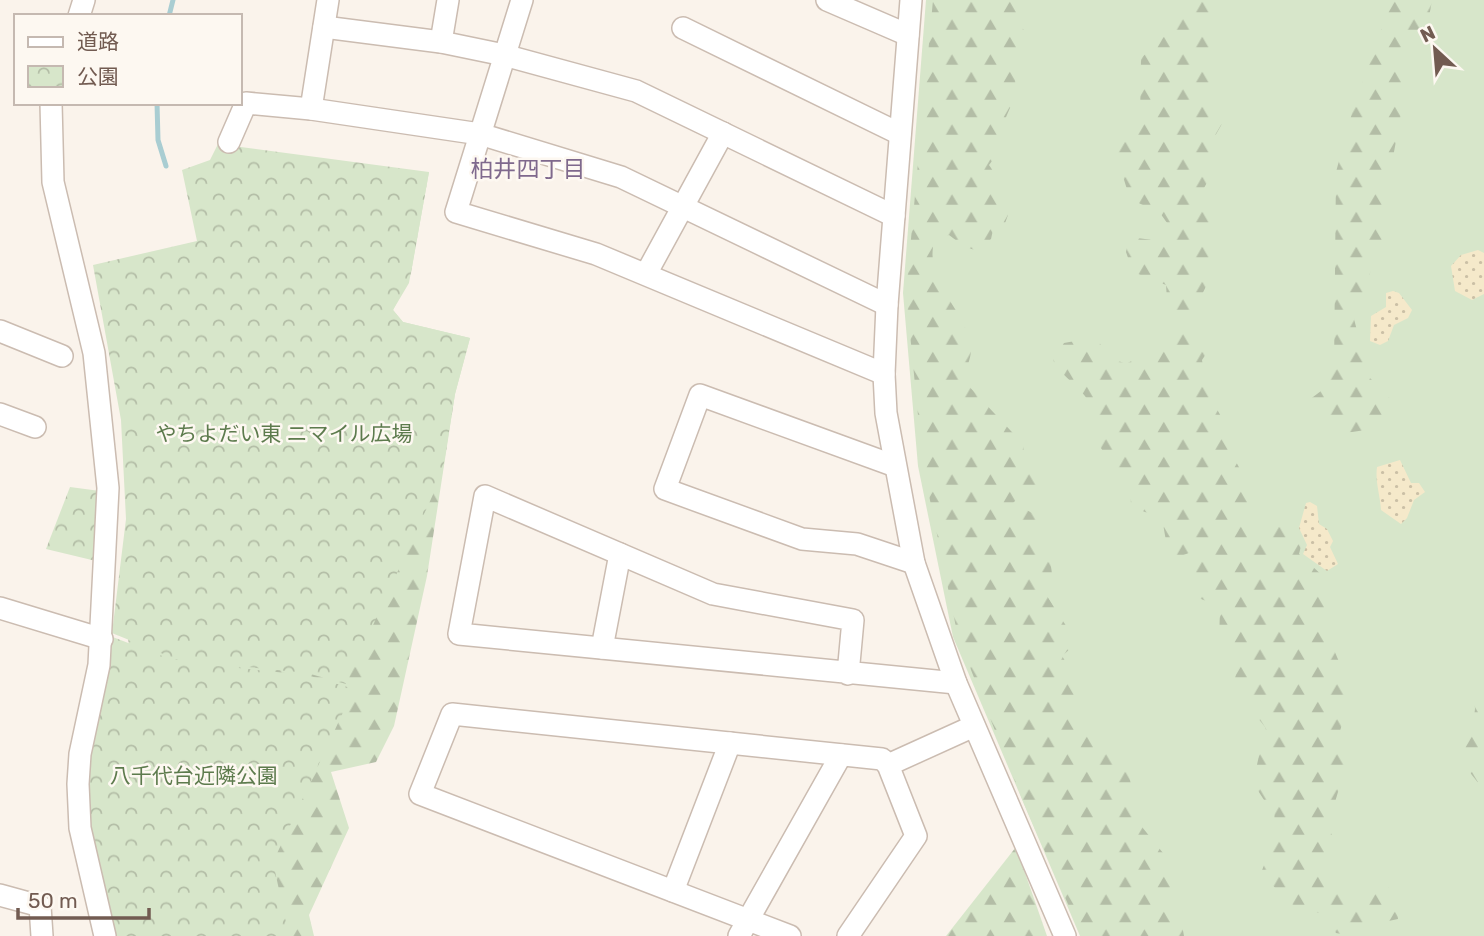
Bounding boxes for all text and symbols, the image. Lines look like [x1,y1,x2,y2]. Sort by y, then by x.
legend [14,14,242,105]
north arrow [1400,14,1470,84]
text: N [1417,21,1439,48]
text: 道路 [77,29,119,54]
text: 公園 [77,64,119,89]
district label: 柏井四丁目 [471,155,586,183]
park label: やちよだい東 ニマイル広場 [155,421,413,446]
park label: 八千代台近隣公園 [110,763,278,788]
scale bar [18,876,149,920]
text: 50 m [28,888,78,913]

